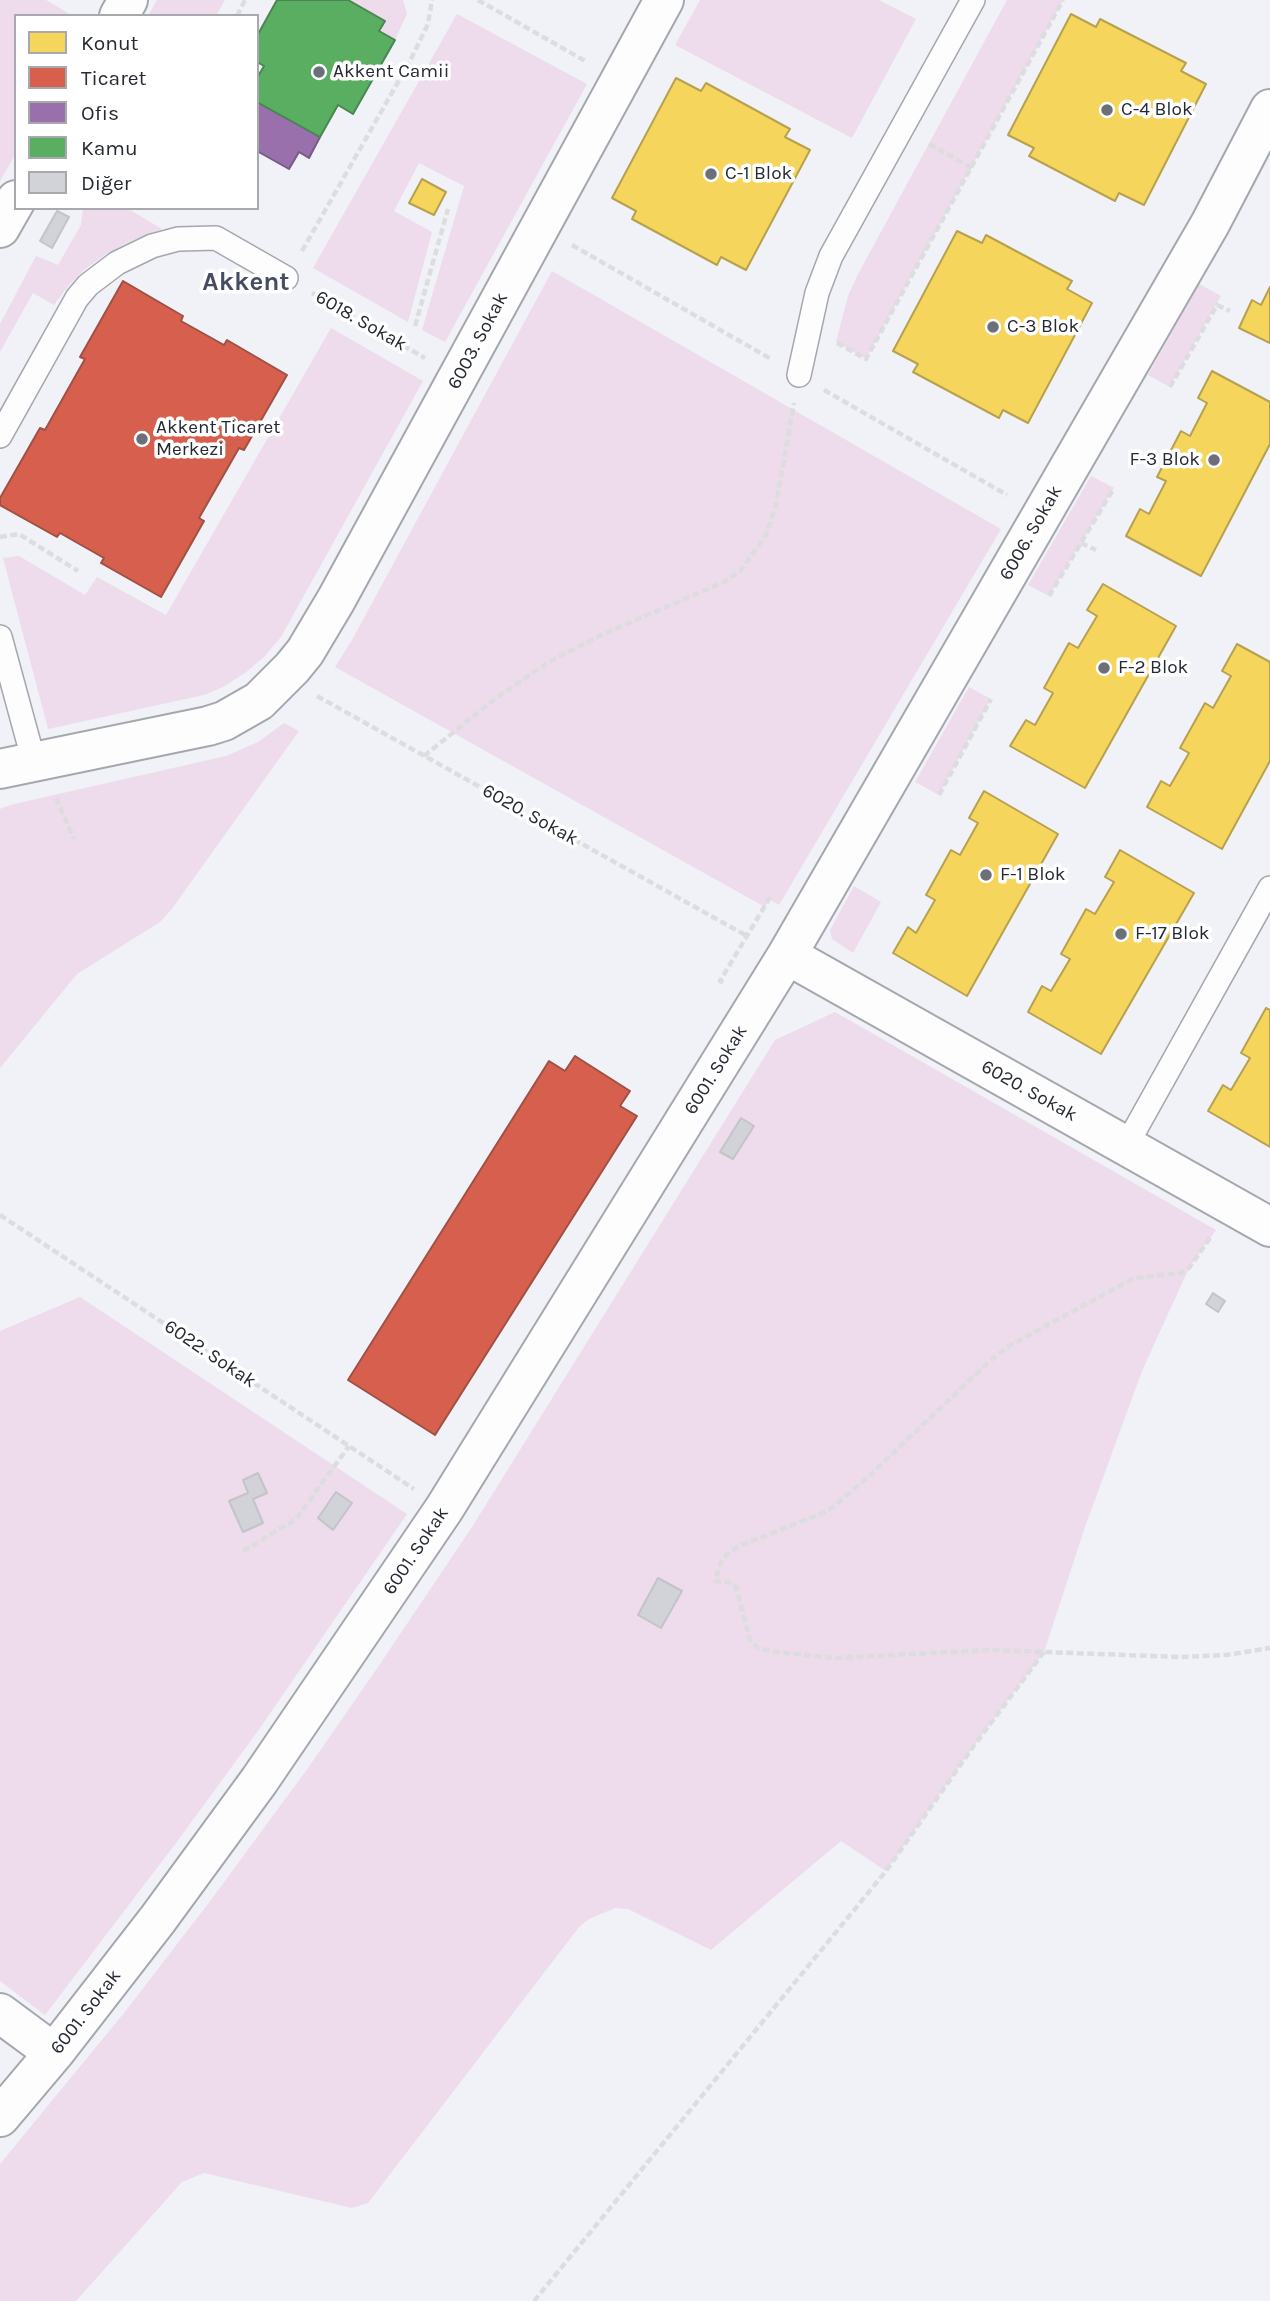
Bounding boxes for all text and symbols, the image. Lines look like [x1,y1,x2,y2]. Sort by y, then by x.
legend [14,14,259,210]
text: Konut [81,31,139,55]
place label: Akkent Camii [333,61,449,83]
marker: Akkent Camii [311,64,327,80]
text: Ticaret [81,66,146,90]
place label: C-4 Blok [1121,99,1193,121]
text: Ofis [81,101,119,125]
marker: C-4 Blok [1099,102,1115,118]
text: Kamu [81,136,138,160]
place label: C-1 Blok [725,163,792,185]
marker: C-1 Blok [703,166,719,182]
text: Diğer [81,171,131,195]
district label: Akkent [202,267,290,299]
street label: 6018. Sokak [311,286,411,356]
street label: 6003. Sokak [443,289,513,393]
place label: C-3 Blok [1007,316,1079,338]
marker: C-3 Blok [985,319,1001,335]
place label: Akkent Ticaret Merkezi [156,417,280,461]
marker: Akkent Ticaret Merkezi [134,431,150,447]
place label: F-3 Blok [1129,449,1200,471]
marker: F-3 Blok [1206,452,1222,468]
street label: 6006. Sokak [995,481,1067,585]
place label: F-2 Blok [1118,657,1188,679]
marker: F-2 Blok [1096,660,1112,676]
street label: 6020. Sokak [478,779,582,851]
place label: F-1 Blok [1000,864,1066,886]
marker: F-1 Blok [978,867,994,883]
place label: F-17 Blok [1135,923,1209,945]
marker: F-17 Blok [1113,926,1129,942]
street label: 6001. Sokak [679,1021,753,1119]
street label: 6020. Sokak [977,1055,1081,1127]
street label: 6022. Sokak [160,1315,260,1393]
street label: 6001. Sokak [378,1503,454,1599]
street label: 6001. Sokak [46,1965,126,2059]

